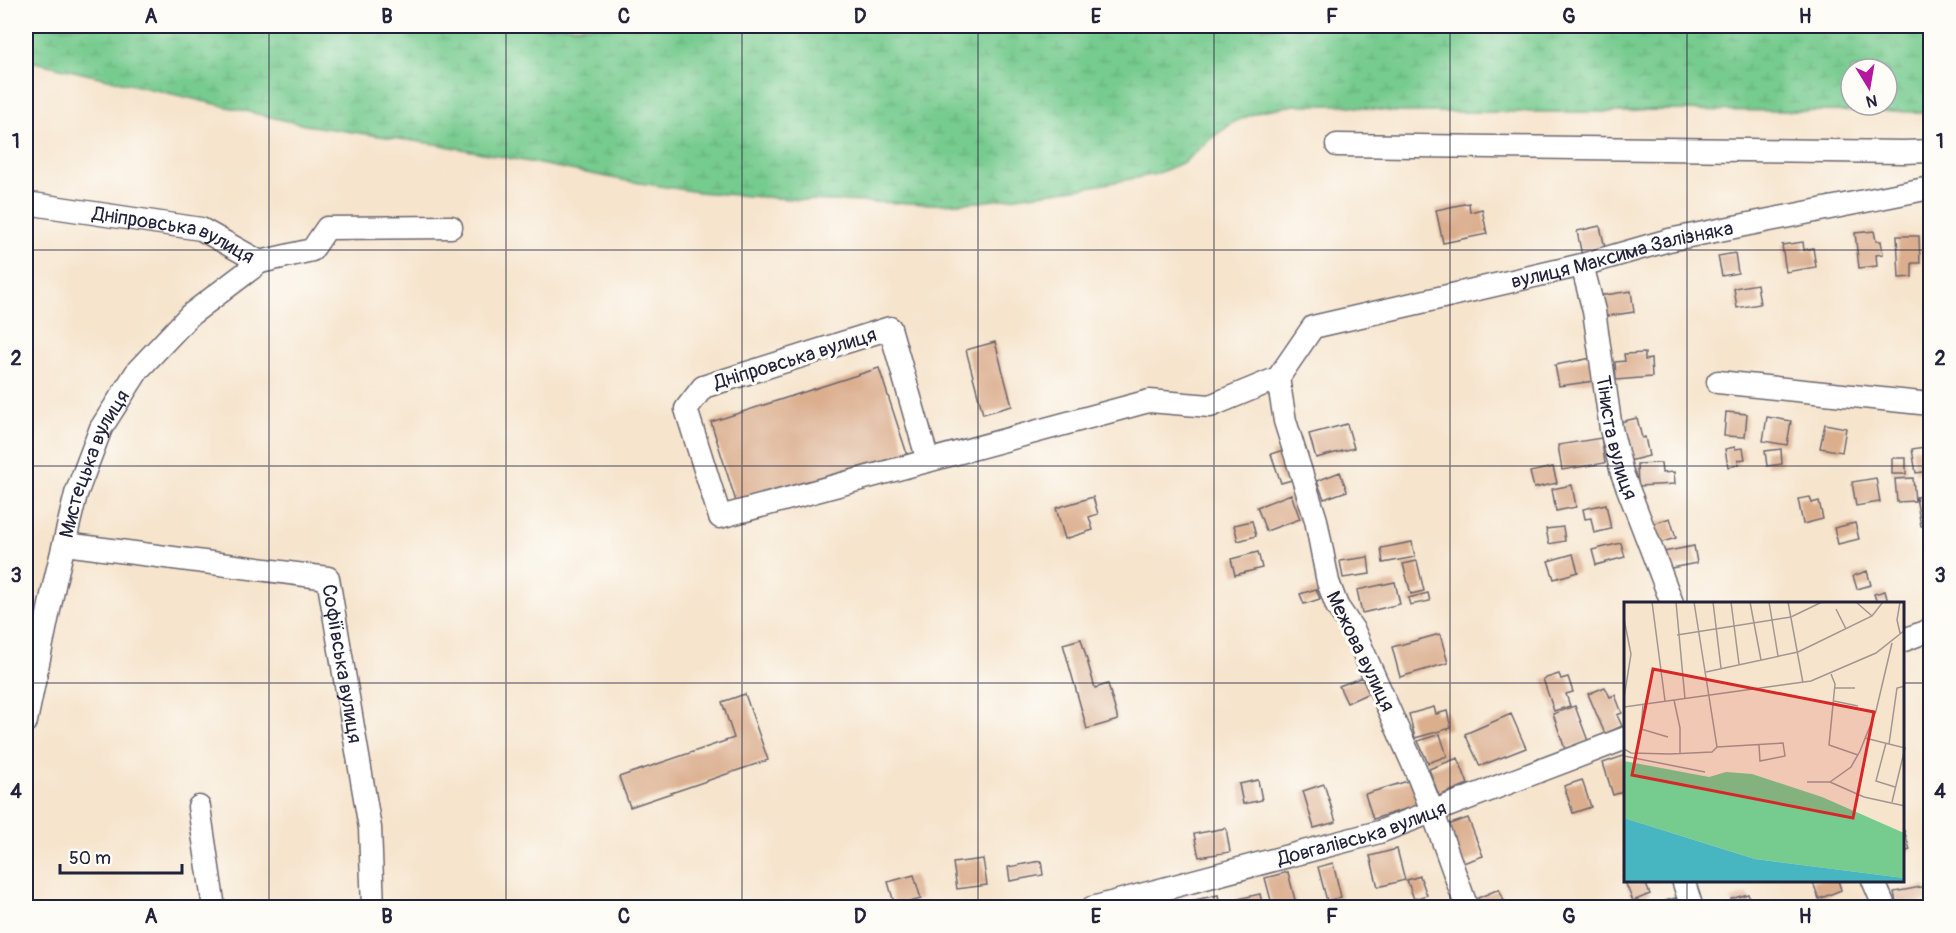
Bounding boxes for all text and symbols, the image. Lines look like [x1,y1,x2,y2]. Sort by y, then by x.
text: A [145,4,158,29]
text: B [381,4,393,29]
text: C [618,4,630,29]
text: D [854,4,867,29]
text: E [1091,4,1102,29]
text: F [1326,4,1338,29]
text: G [1562,4,1576,29]
text: H [1799,4,1812,29]
north arrow [1839,57,1899,117]
text: N [1864,90,1879,112]
text: 1 [12,129,20,154]
text: 1 [1936,129,1944,154]
street label: Дніпровська вулиця [90,201,259,269]
street label: вулиця Максима Залізняка [1509,216,1735,294]
street label: Дніпровська вулиця [710,322,880,395]
text: 2 [10,346,22,371]
text: 2 [1934,346,1946,371]
street label: Тіниста вулиця [1590,374,1643,503]
street label: Мистецька вулиця [54,385,135,541]
text: 3 [10,563,22,588]
text: 3 [1934,563,1946,588]
street label: Софіївська вулиця [316,582,368,745]
street label: Межова вулиця [1321,587,1401,716]
inset map [1624,602,1905,882]
text: 4 [10,779,22,804]
text: 4 [1934,779,1946,804]
street label: Довгалівська вулиця [1274,796,1450,872]
scale bar [60,837,182,875]
text: 50 m [69,847,111,870]
text: A [145,904,158,929]
text: B [381,904,393,929]
text: C [618,904,630,929]
text: D [854,904,867,929]
text: E [1091,904,1102,929]
text: F [1326,904,1338,929]
text: G [1562,904,1576,929]
text: H [1799,904,1812,929]

